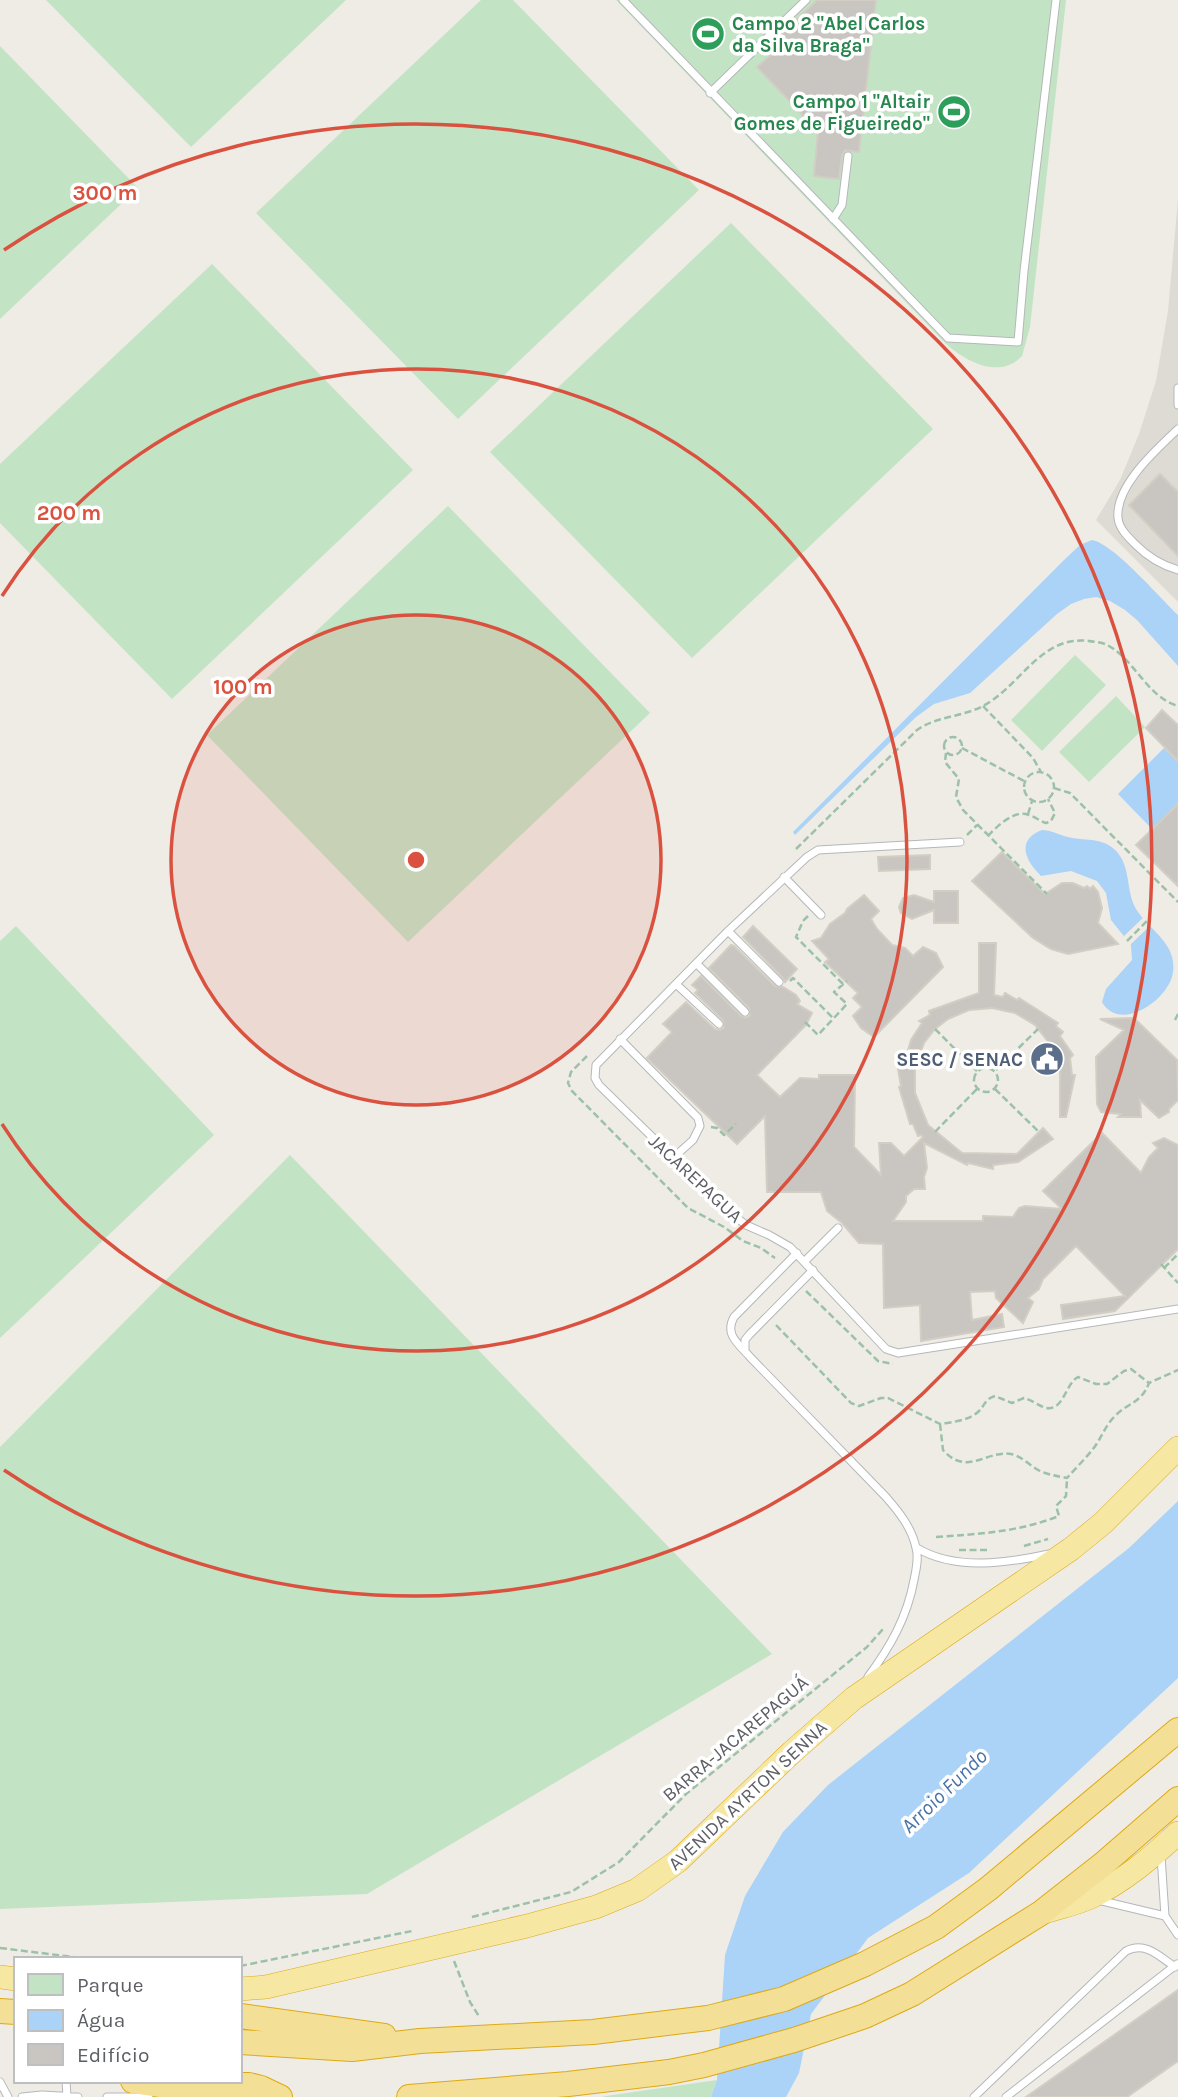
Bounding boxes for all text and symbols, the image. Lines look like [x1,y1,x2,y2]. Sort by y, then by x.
place label: Campo 2 "Abel Carlos da Silva Braga" [732,13,925,57]
sports icon: Campo 2 "Abel Carlos da Silva Braga" [689,15,727,53]
place label: Campo 1 "Altair Gomes de Figueiredo" [734,91,931,135]
sports icon: Campo 1 "Altair Gomes de Figueiredo" [935,93,973,131]
text: 300 m [73,181,137,205]
text: 200 m [37,501,101,525]
text: 100 m [213,675,273,699]
centre of rings [404,848,428,872]
public building icon: SESC / SENAC [1028,1040,1066,1078]
place label: SESC / SENAC [896,1049,1023,1071]
street label: JACAREPAGUA [644,1130,747,1228]
street label: BARRA-JACAREPAGUÁ [658,1671,813,1806]
street label: AVENIDA AYRTON SENNA [664,1716,832,1875]
water label: Arroio Fundo [896,1744,992,1838]
legend [14,1957,242,2083]
text: Parque [77,1973,144,1997]
text: Água [77,2008,125,2032]
text: Edifício [77,2043,150,2067]

